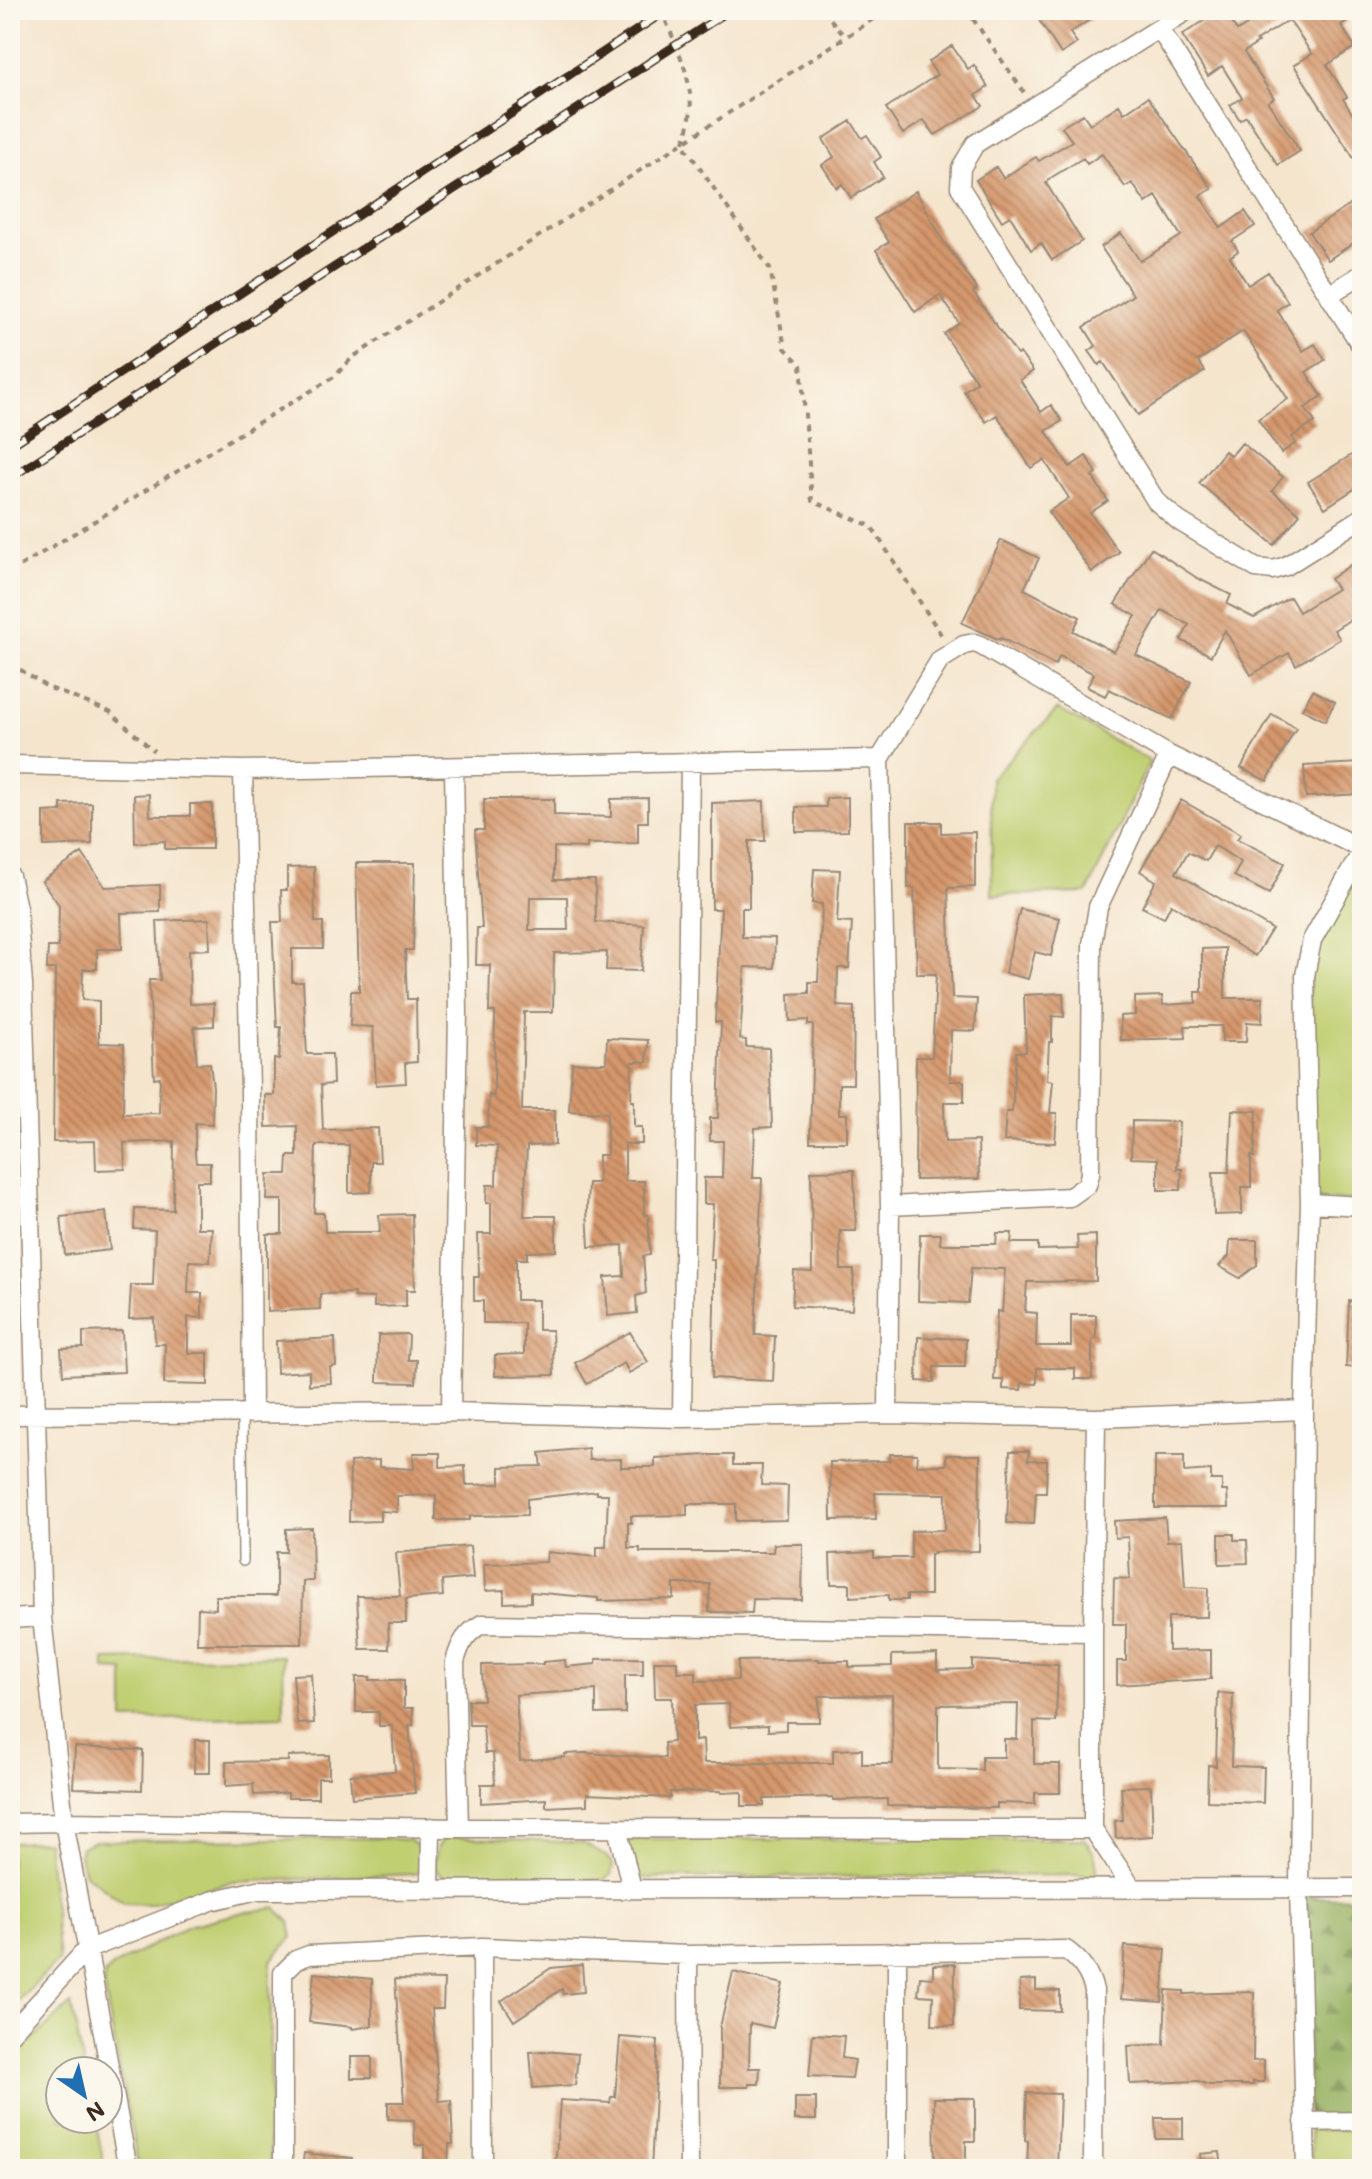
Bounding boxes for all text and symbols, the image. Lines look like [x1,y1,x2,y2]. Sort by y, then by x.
north arrow [44,2055,124,2135]
text: N [80,2095,110,2129]

